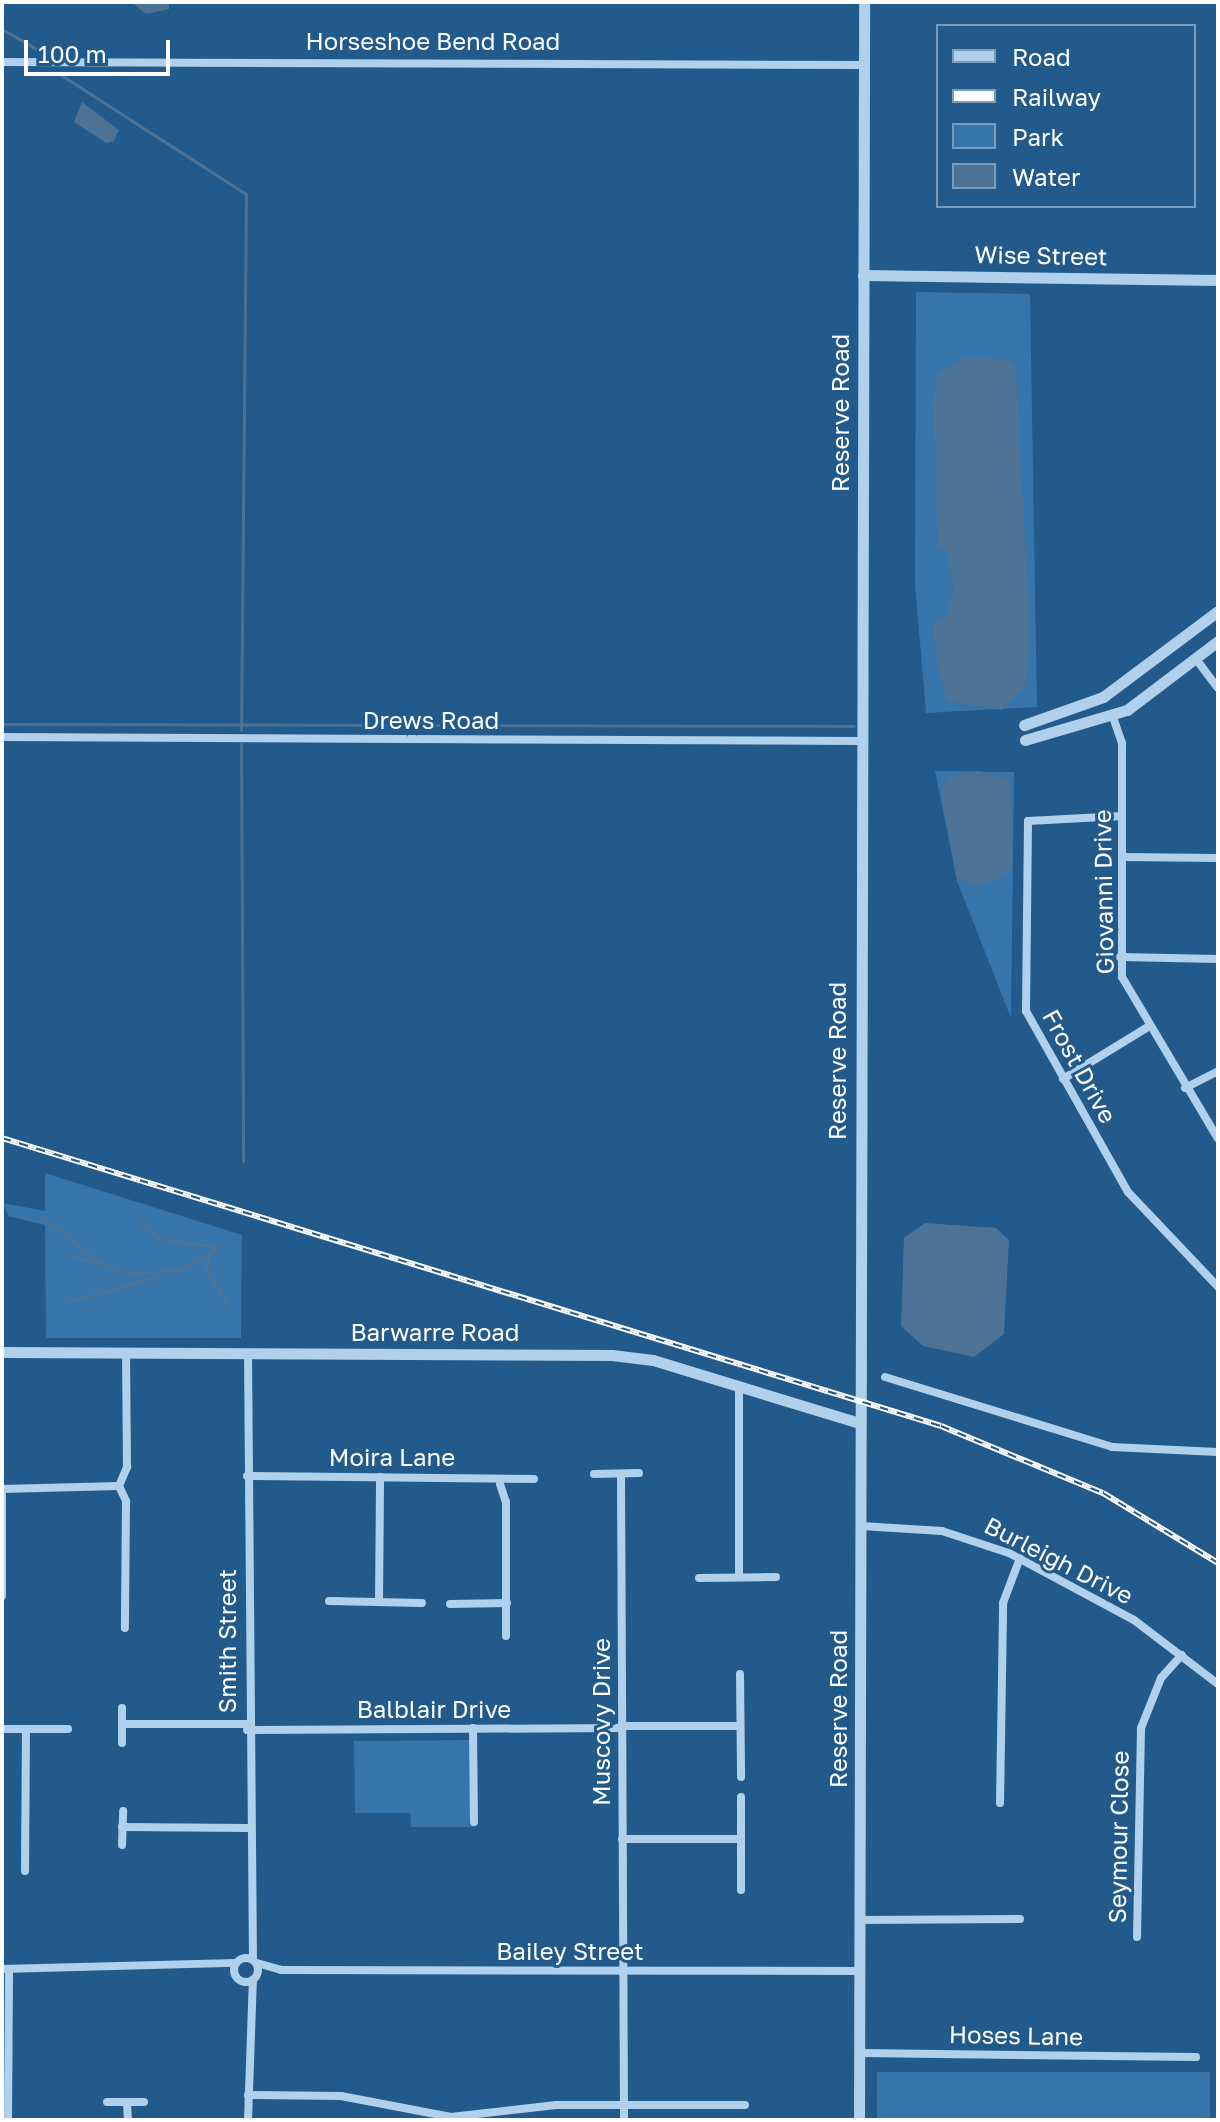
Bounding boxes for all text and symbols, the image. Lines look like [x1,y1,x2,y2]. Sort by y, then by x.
scale bar [28,24,174,74]
legend [936,24,1196,208]
street label: Horseshoe Bend Road [306,27,560,55]
text: 100 m [38,39,107,68]
text: Road [1012,42,1071,71]
text: Railway [1012,82,1101,111]
text: Park [1012,122,1064,151]
text: Water [1012,162,1080,191]
street label: Wise Street [974,239,1108,271]
street label: Reserve Road [826,334,854,492]
street label: Drews Road [363,706,499,734]
street label: Giovanni Drive [1087,809,1119,975]
street label: Reserve Road [823,982,851,1140]
street label: Frost Drive [1037,1004,1123,1128]
street label: Barwarre Road [350,1318,520,1346]
street label: Moira Lane [329,1443,455,1471]
street label: Burleigh Drive [980,1510,1138,1610]
street label: Smith Street [213,1569,241,1713]
street label: Reserve Road [824,1630,852,1788]
street label: Muscovy Drive [587,1638,615,1806]
street label: Balblair Drive [357,1695,511,1723]
street label: Seymour Close [1102,1750,1134,1924]
street label: Bailey Street [496,1937,644,1965]
street label: Hoses Lane [949,2019,1083,2051]

